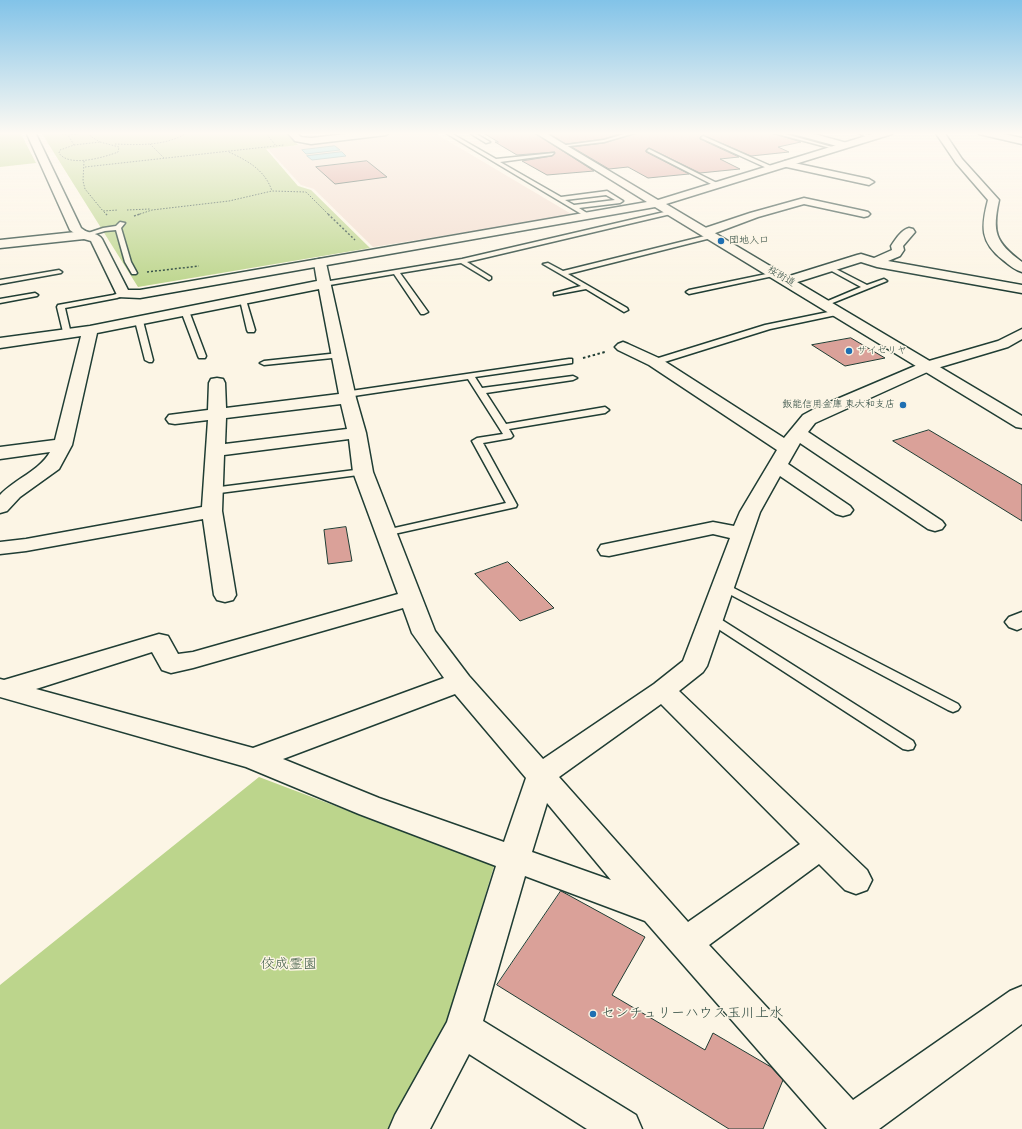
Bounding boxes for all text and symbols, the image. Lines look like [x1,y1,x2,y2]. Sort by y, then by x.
place label: 団地入口 [729,235,769,247]
marker: 団地入口 [716,236,726,246]
street label: 桜街道 [765,264,797,290]
place label: サイゼリヤ [857,345,907,357]
marker: サイゼリヤ [844,346,854,356]
place label: 飯能信用金庫 東大和支店 [782,399,895,411]
marker: 飯能信用金庫 東大和支店 [898,400,908,410]
park label: 佼成霊園 [261,957,317,973]
place label: センチュリーハウス玉川上水 [601,1006,783,1022]
marker: センチュリーハウス玉川上水 [588,1009,598,1019]

